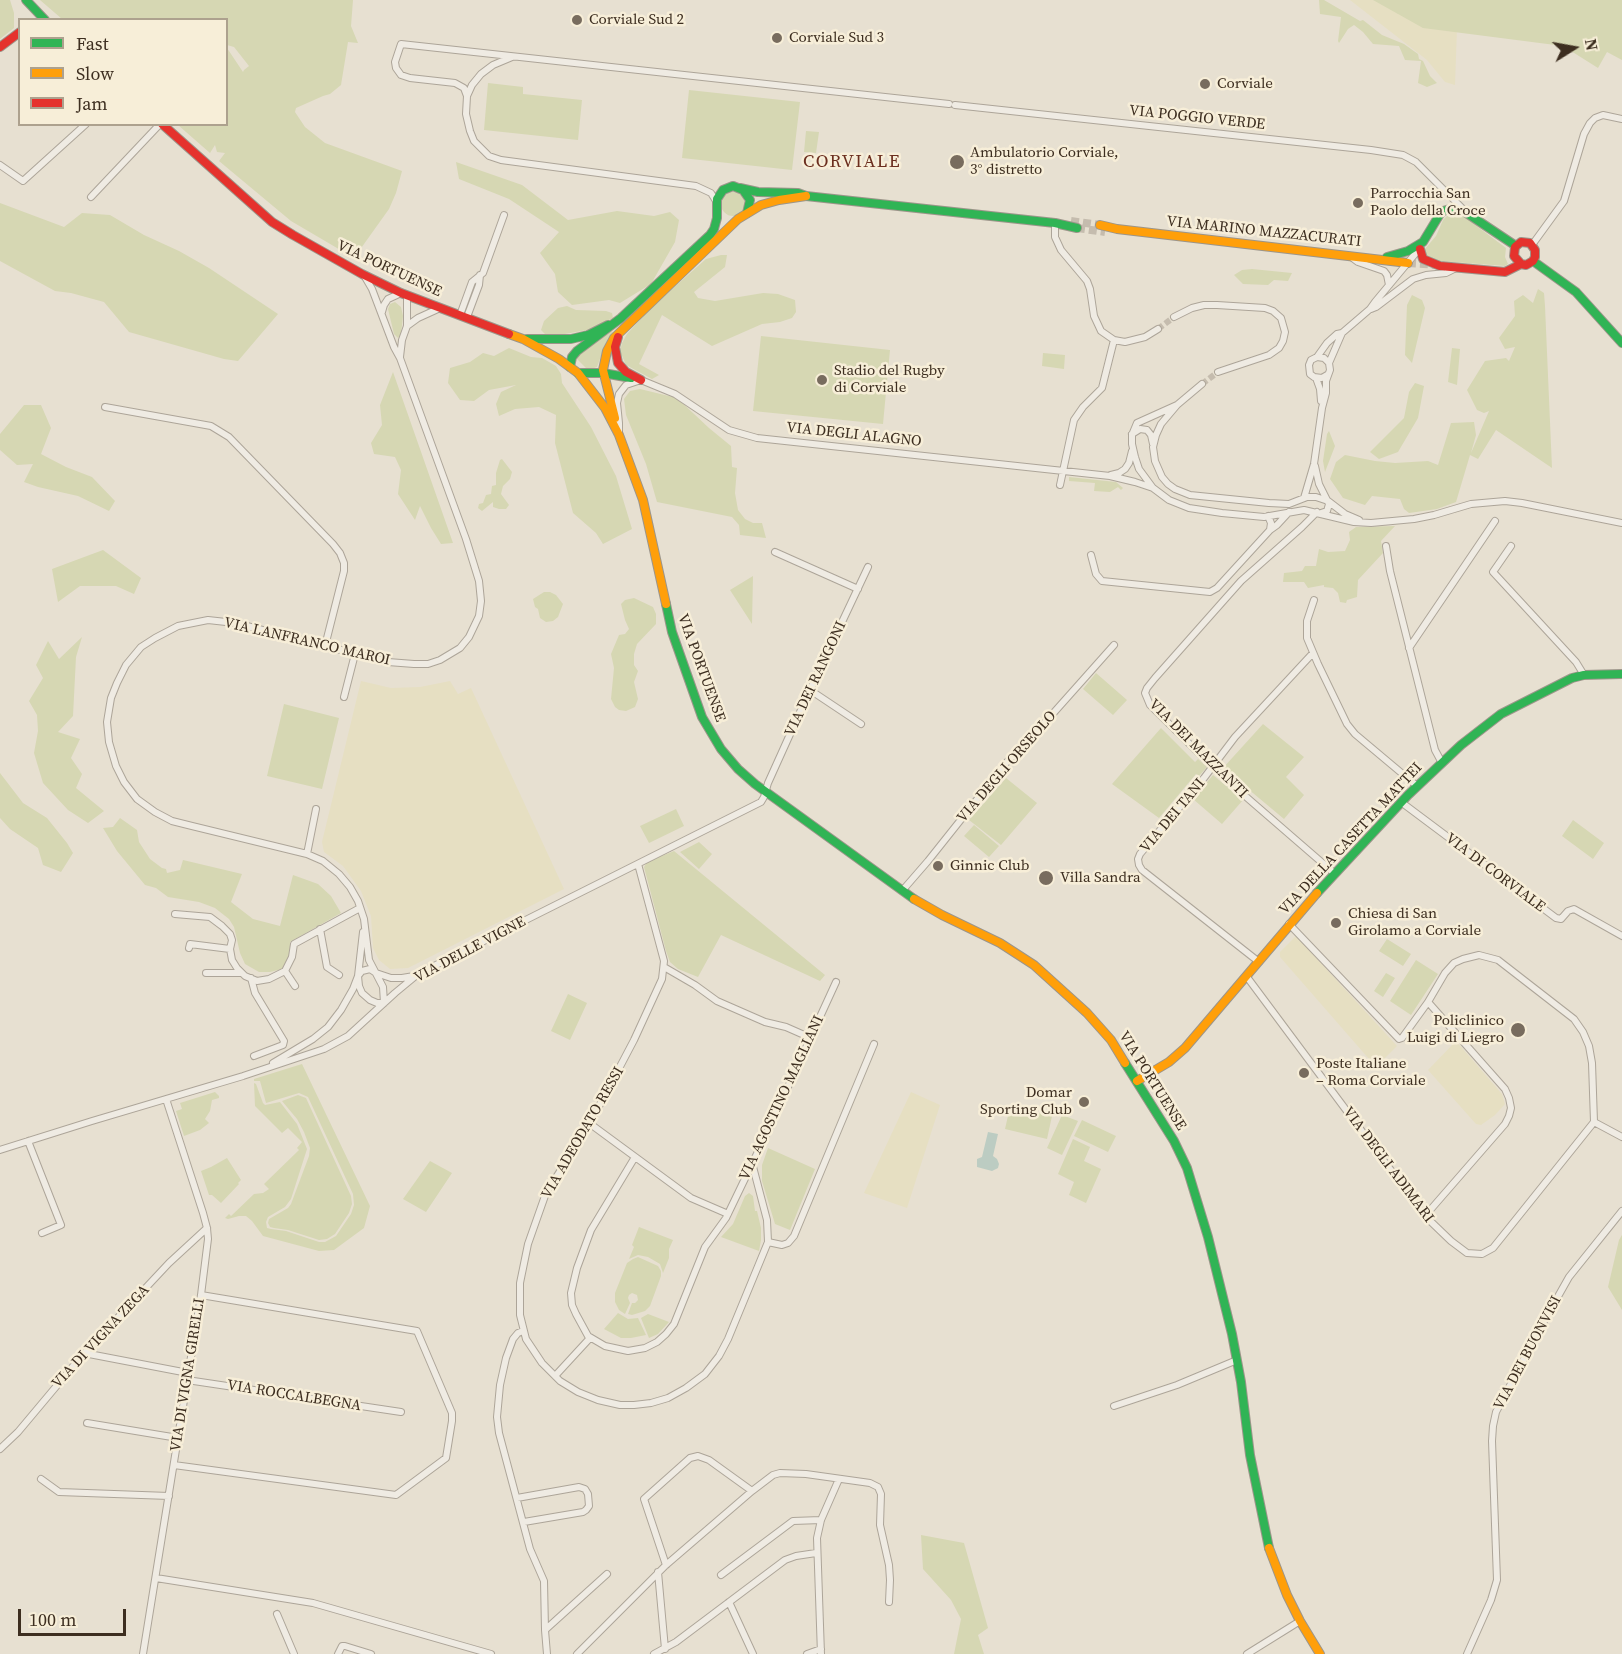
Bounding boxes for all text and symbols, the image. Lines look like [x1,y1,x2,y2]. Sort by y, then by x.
place label: Corviale Sud 2 [589,11,684,29]
marker: Corviale Sud 2 [570,13,584,27]
legend [18,18,228,126]
north arrow [1544,18,1604,78]
place label: Corviale Sud 3 [789,29,884,47]
text: Fast [76,31,109,56]
marker: Corviale Sud 3 [770,31,784,45]
text: N [1580,37,1604,52]
text: Slow [76,61,114,86]
place label: Corviale [1217,75,1273,93]
marker: Corviale [1198,77,1212,91]
text: Jam [76,91,108,116]
street label: VIA POGGIO VERDE [1128,102,1266,134]
place label: Ambulatorio Corviale, 3° distretto [970,144,1119,179]
district label: CORVIALE [803,151,901,173]
marker: Ambulatorio Corviale, 3° distretto [948,153,966,171]
place label: Parrocchia San Paolo della Croce [1370,185,1486,220]
marker: Parrocchia San Paolo della Croce [1351,196,1365,210]
street label: VIA MARINO MAZZACURATI [1166,213,1362,251]
street label: VIA PORTUENSE [334,237,444,301]
place label: Stadio del Rugby di Corviale [834,362,945,397]
marker: Stadio del Rugby di Corviale [815,373,829,387]
street label: VIA DEGLI ALAGNO [786,419,922,451]
street label: VIA PORTUENSE [673,612,729,724]
street label: VIA LANFRANCO MAROI [222,614,392,670]
street label: VIA DEI RANGONI [781,619,851,739]
street label: VIA DEI MAZZANTI [1145,696,1251,802]
street label: VIA DEGLI ORSEOLO [954,707,1060,827]
street label: VIA DELLA CASETTA MATTEI [1276,759,1426,919]
street label: VIA DEI TANI [1137,775,1209,857]
street label: VIA DI CORVIALE [1442,830,1548,916]
place label: Ginnic Club [950,857,1029,875]
marker: Ginnic Club [931,859,945,873]
marker: Villa Sandra [1037,869,1055,887]
place label: Villa Sandra [1060,869,1141,887]
place label: Chiesa di San Girolamo a Corviale [1348,905,1481,940]
street label: VIA DELLE VIGNE [411,913,529,987]
marker: Chiesa di San Girolamo a Corviale [1329,916,1343,930]
place label: Policlinico Luigi di Liegro [1407,1012,1504,1047]
street label: VIA AGOSTINO MAGLIANI [736,1013,828,1183]
marker: Policlinico Luigi di Liegro [1509,1021,1527,1039]
street label: VIA PORTUENSE [1114,1028,1190,1134]
place label: Poste Italiane – Roma Corviale [1316,1055,1426,1090]
street label: VIA ADEODATO RESSI [538,1064,628,1202]
marker: Poste Italiane – Roma Corviale [1297,1066,1311,1080]
place label: Domar Sporting Club [980,1084,1072,1119]
marker: Domar Sporting Club [1077,1095,1091,1109]
street label: VIA DEGLI ADIMARI [1339,1104,1437,1226]
street label: VIA DI VIGNA ZEGA [48,1281,154,1393]
street label: VIA DEI BUONVISI [1490,1293,1566,1413]
street label: VIA DI VIGNA GIRELLI [167,1297,209,1453]
street label: VIA ROCCALBEGNA [226,1377,362,1415]
scale bar [21,1597,129,1635]
text: 100 m [29,1607,76,1632]

